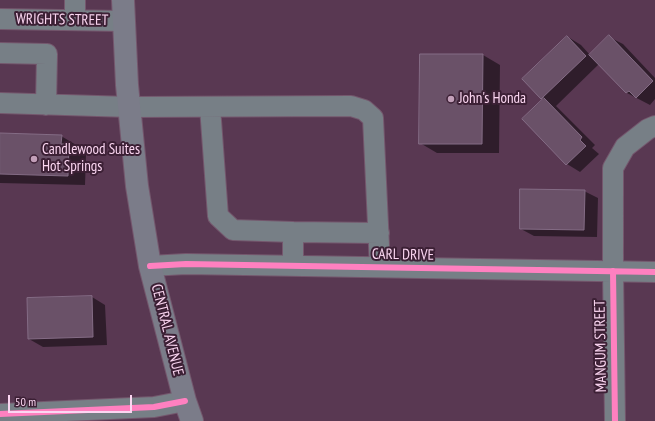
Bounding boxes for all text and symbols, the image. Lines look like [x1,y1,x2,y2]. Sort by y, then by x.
street label: WRIGHTS STREET [16,10,108,30]
place label: John's Honda [459,90,526,108]
marker: John's Honda [446,94,456,104]
place label: Candlewood Suites Hot Springs [42,141,140,176]
marker: Candlewood Suites Hot Springs [29,154,39,164]
street label: CARL DRIVE [372,245,434,265]
street label: CENTRAL AVENUE [147,282,187,378]
street label: MANGUM STREET [591,300,611,392]
scale bar [10,387,134,413]
text: 50 m [15,394,36,409]

